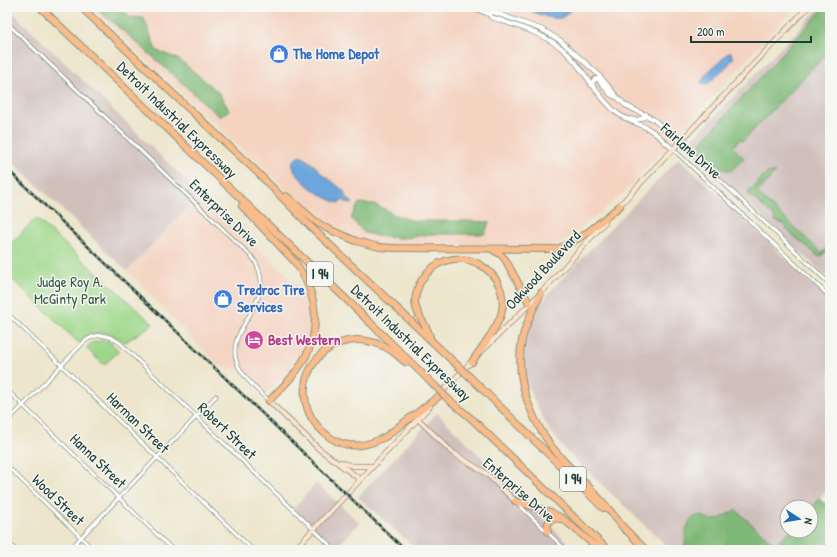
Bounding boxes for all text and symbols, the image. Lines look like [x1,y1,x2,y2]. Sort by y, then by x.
scale bar [691,18,811,44]
text: 200 m [697,23,724,40]
shop icon: The Home Depot [268,43,290,65]
place label: The Home Depot [292,43,380,65]
street label: Detroit Industrial Expressway [113,57,242,183]
street label: Fairlane Drive [656,117,726,184]
street label: Enterprise Drive [185,174,264,251]
street label: Oakwood Boulevard [500,225,585,314]
road number: I 94 [307,262,333,286]
park label: Judge Roy A. McGinty Park [34,271,106,309]
place label: Tredroc Tire Services [236,279,305,317]
street label: Detroit Industrial Expressway [347,280,476,406]
shop icon: Tredroc Tire Services [212,288,234,310]
hotel icon: Best Western [243,329,265,351]
place label: Best Western [268,329,341,350]
street label: Harman Street [102,387,175,459]
street label: Robert Street [193,397,262,465]
street label: Hanna Street [66,429,132,493]
street label: Enterprise Drive [479,452,560,527]
road number: I 94 [560,467,586,491]
street label: Wood Street [27,469,90,531]
north arrow [779,499,819,539]
text: N [801,517,816,526]

